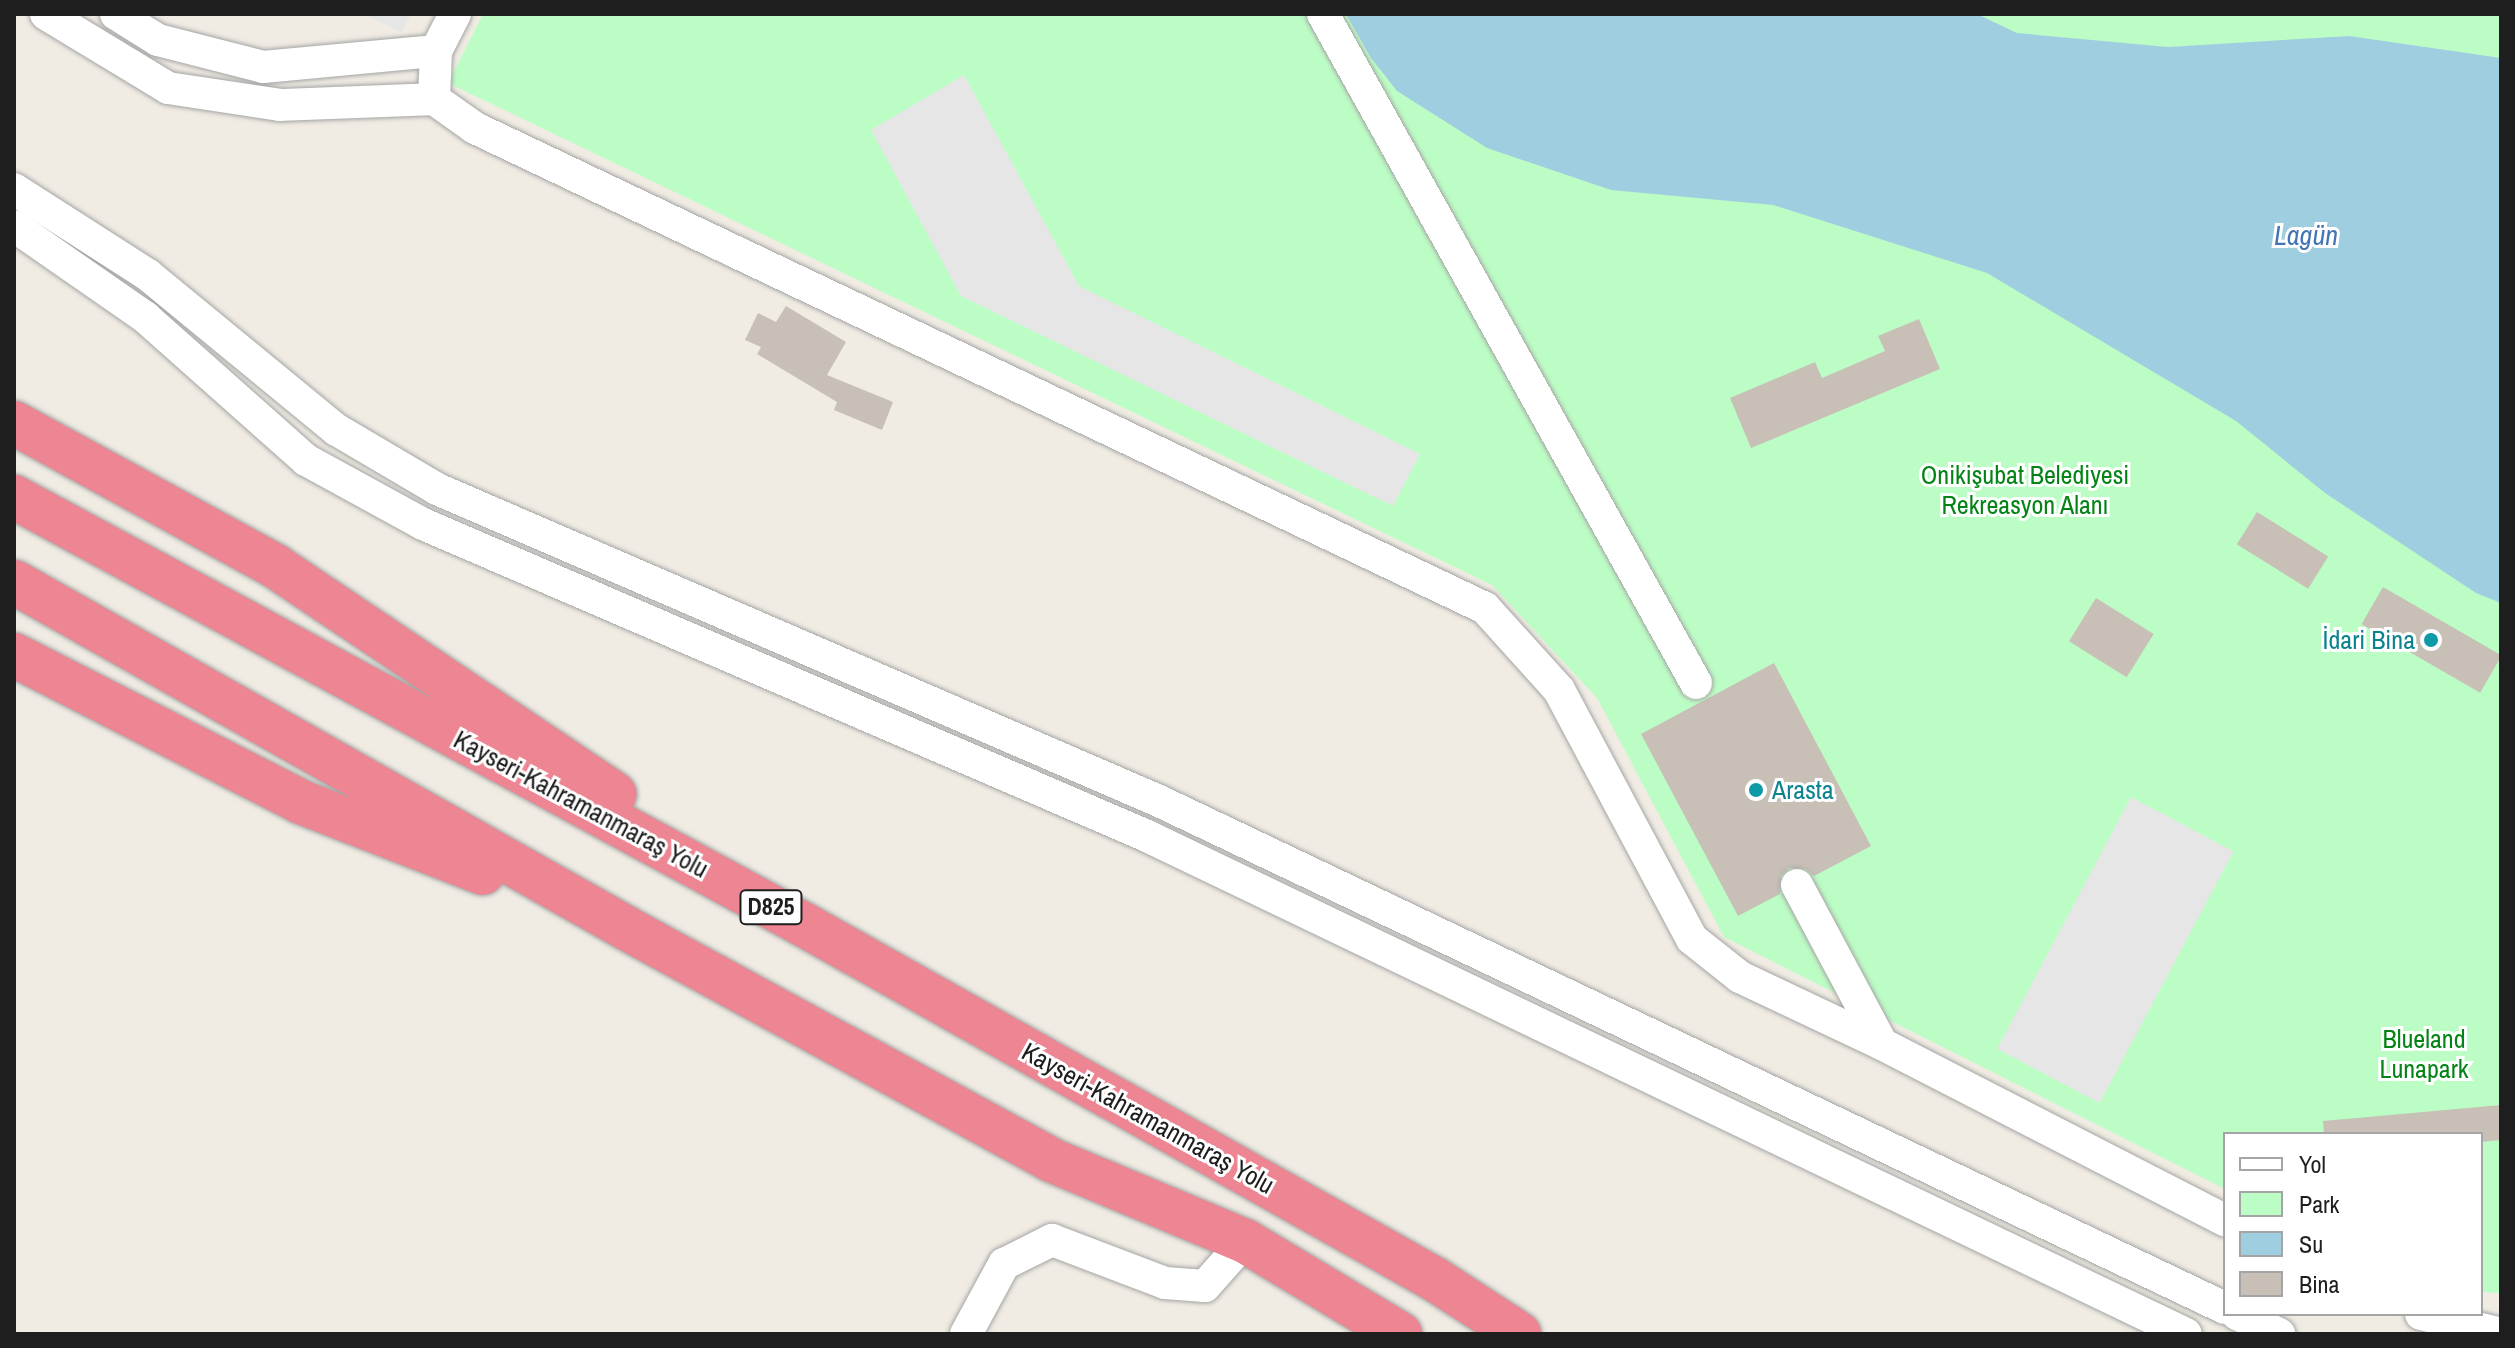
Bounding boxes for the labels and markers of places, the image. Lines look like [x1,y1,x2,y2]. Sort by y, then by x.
place label: İdari Bina [2323,624,2415,656]
marker: İdari Bina [2422,631,2440,649]
place label: Arasta [1772,774,1834,806]
marker: Arasta [1747,781,1765,799]

